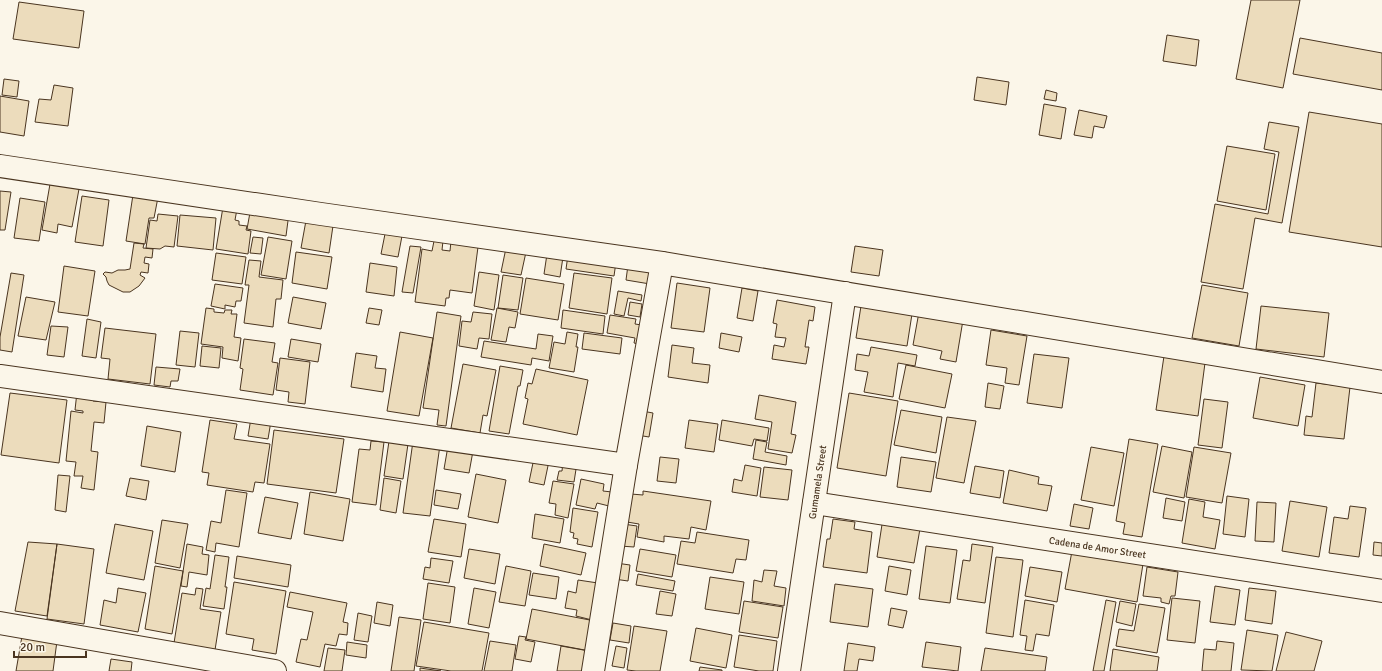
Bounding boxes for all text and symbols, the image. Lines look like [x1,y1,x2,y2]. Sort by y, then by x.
street label: Gumamela Street [807,444,829,520]
street label: Cadena de Amor Street [1048,535,1147,561]
scale bar [14,633,86,659]
text: 20 m [20,640,45,655]

